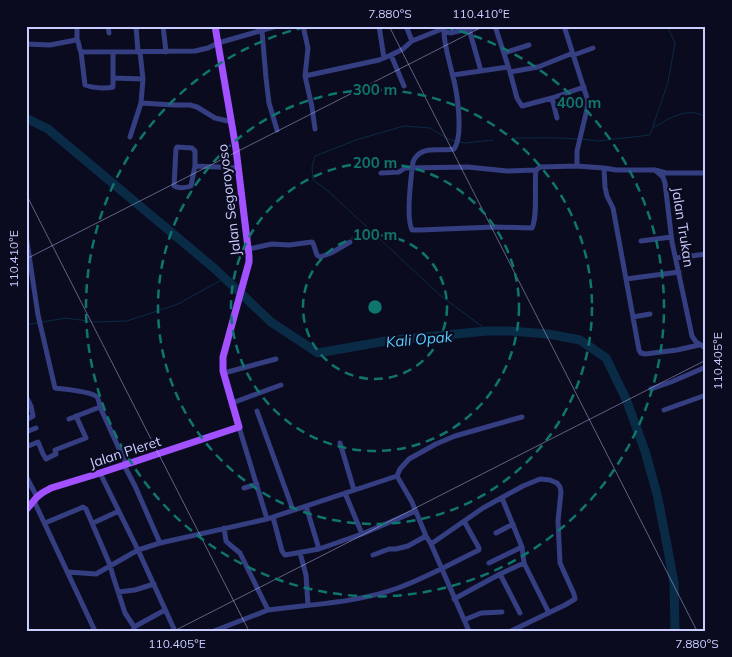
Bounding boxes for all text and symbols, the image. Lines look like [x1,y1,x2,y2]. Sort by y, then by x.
text: 7.880°S [368,6,412,21]
text: 110.410°E [452,6,510,21]
text: 300 m [353,80,397,99]
text: 400 m [557,93,601,112]
street label: Jalan Segoroyoso [213,143,245,257]
text: 200 m [353,153,397,172]
street label: Jalan Trukan [668,186,698,268]
text: 100 m [353,225,397,244]
text: 110.410°E [6,230,21,288]
centre of rings [366,298,384,316]
water label: Kali Opak [385,327,454,351]
text: 110.405°E [710,332,725,390]
street label: Jalan Pleret [87,432,163,472]
text: 110.405°E [148,636,206,651]
text: 7.880°S [675,636,719,651]

